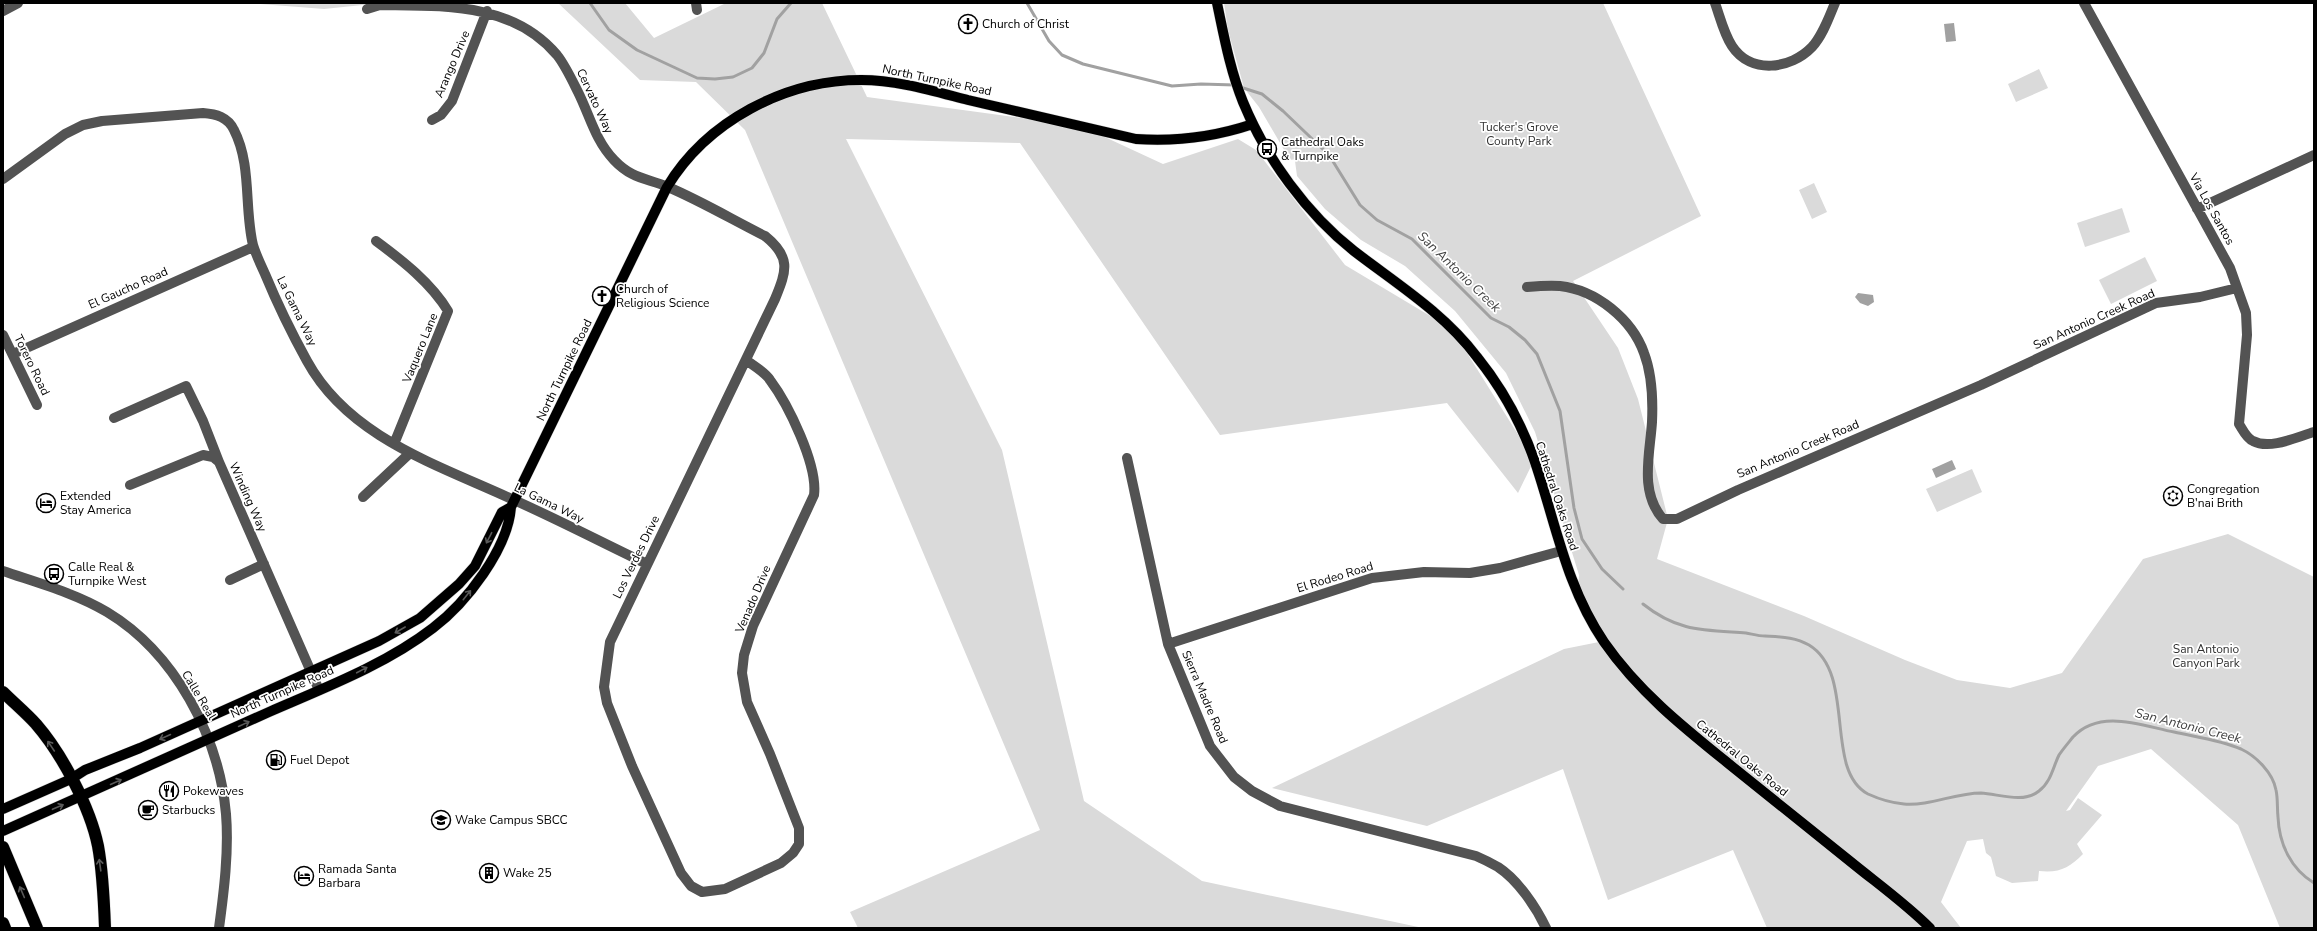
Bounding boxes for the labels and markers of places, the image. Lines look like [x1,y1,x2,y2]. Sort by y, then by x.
church icon: Church of Christ [957,13,979,35]
place label: Church of Christ [982,16,1070,32]
place label: Cathedral Oaks & Turnpike [1281,134,1364,164]
bus stop icon: Cathedral Oaks & Turnpike [1256,138,1278,160]
place label: Church of Religious Science [616,281,709,311]
church icon: Church of Religious Science [591,285,613,307]
place label: Congregation B'nai Brith [2187,481,2260,511]
synagogue icon: Congregation B'nai Brith [2162,485,2184,507]
place label: Extended Stay America [60,488,131,518]
hotel icon: Extended Stay America [35,492,57,514]
place label: Calle Real & Turnpike West [68,559,147,589]
bus stop icon: Calle Real & Turnpike West [43,563,65,585]
fuel station icon: Fuel Depot [265,749,287,771]
place label: Fuel Depot [290,752,350,768]
restaurant icon: Pokewaves [158,780,180,802]
place label: Pokewaves [183,783,244,799]
cafe icon: Starbucks [137,799,159,821]
place label: Starbucks [162,802,215,818]
school or university icon: Wake Campus SBCC [430,809,452,831]
place label: Wake Campus SBCC [455,812,568,828]
place label: Ramada Santa Barbara [318,861,397,891]
building icon: Wake 25 [478,862,500,884]
hotel icon: Ramada Santa Barbara [293,865,315,887]
place label: Wake 25 [503,865,552,881]

